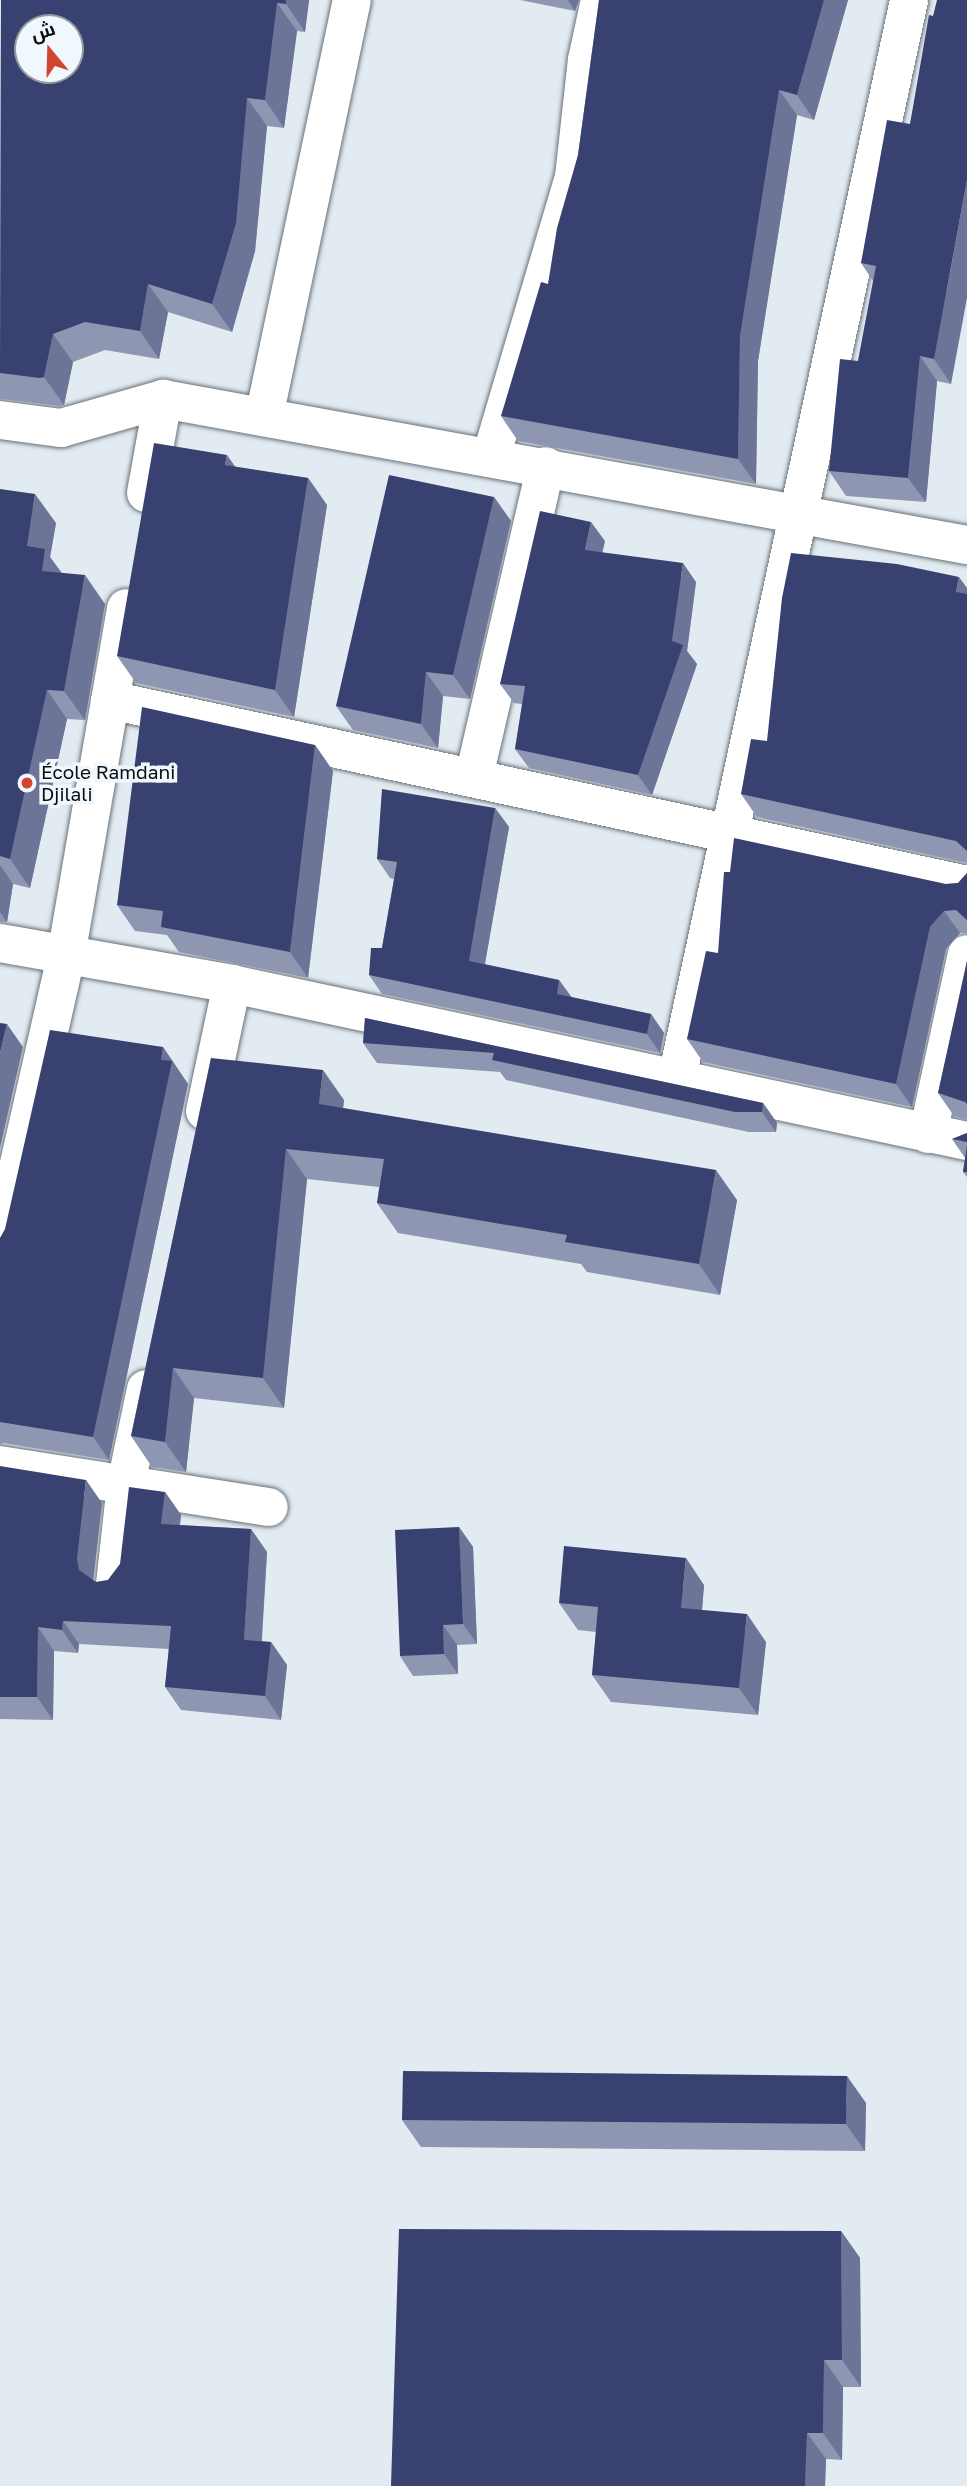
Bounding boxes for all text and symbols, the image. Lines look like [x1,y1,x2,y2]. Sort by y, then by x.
north arrow [14,14,84,84]
text: ش [27,16,58,45]
place label: École Ramdani Djilali [41,761,175,805]
marker: École Ramdani Djilali [19,775,35,791]

